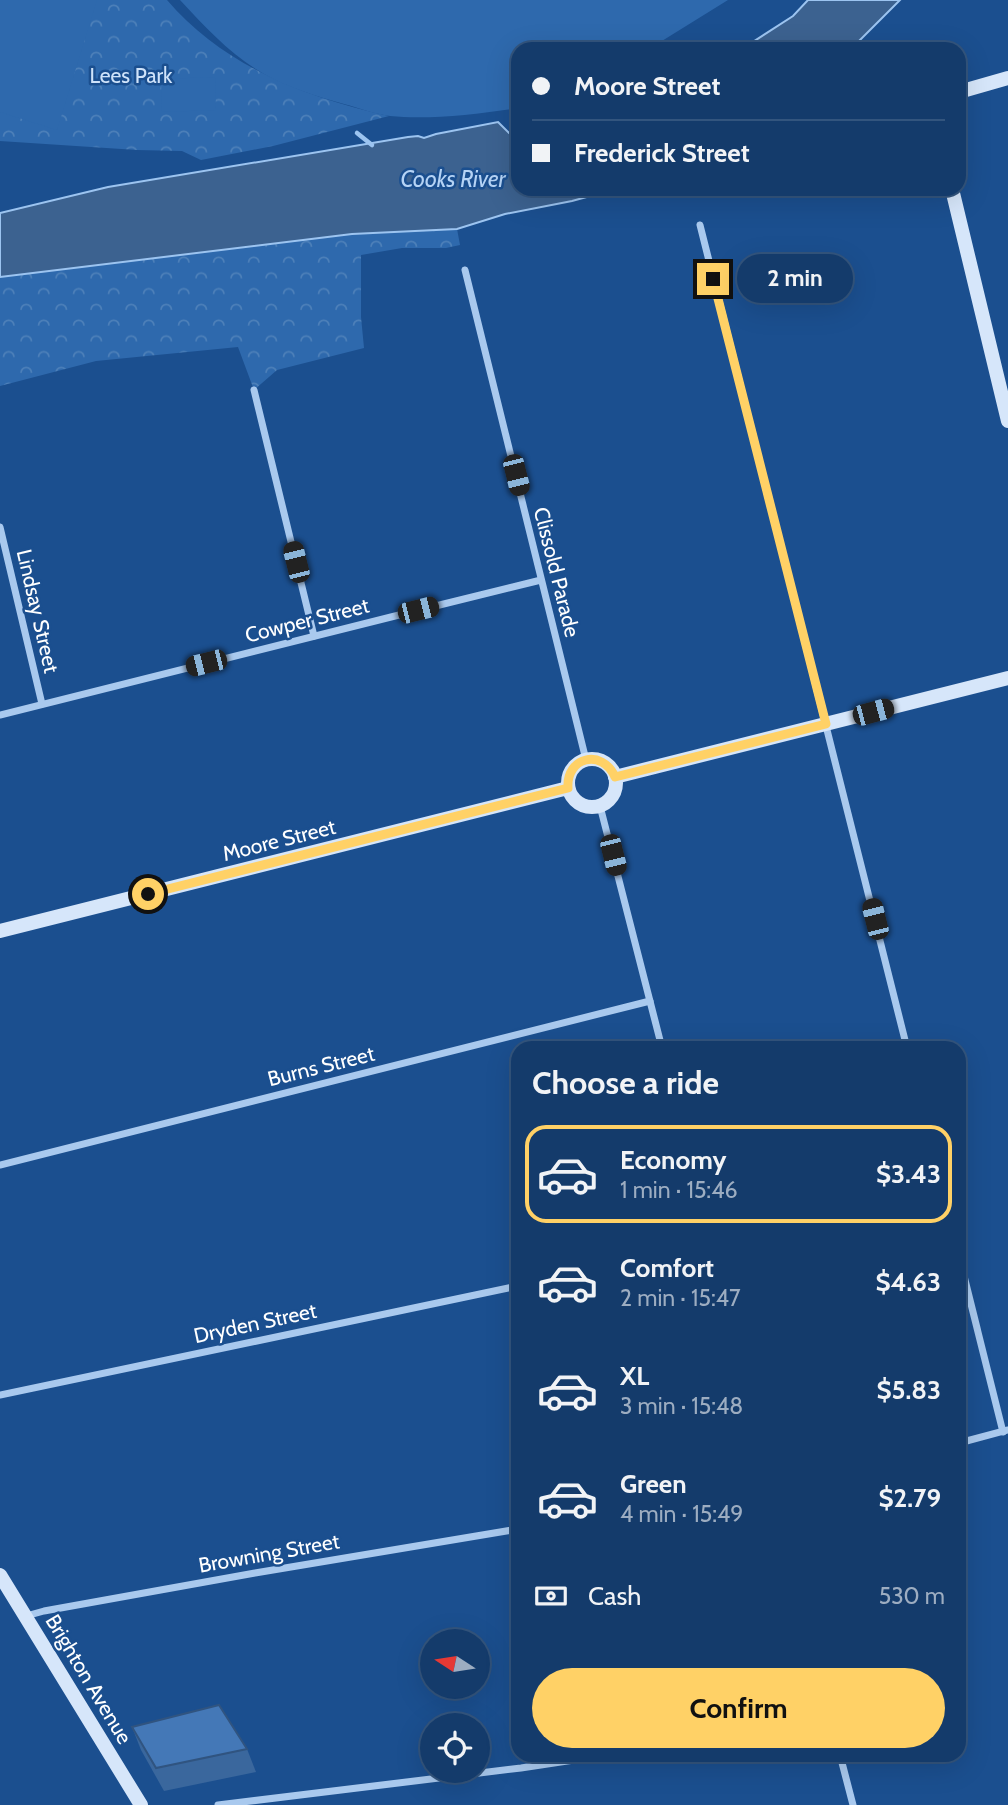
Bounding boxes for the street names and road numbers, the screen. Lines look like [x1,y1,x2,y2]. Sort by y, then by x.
street label: Clissold Parade [529,504,585,640]
street label: Lindsay Street [12,547,64,675]
street label: Cowper Street [242,592,372,648]
street label: Moore Street [220,814,338,866]
street label: Burns Street [265,1041,377,1091]
street label: Dryden Street [191,1298,319,1348]
street label: Browning Street [197,1528,341,1578]
street label: Brighton Avenue [40,1610,138,1749]

